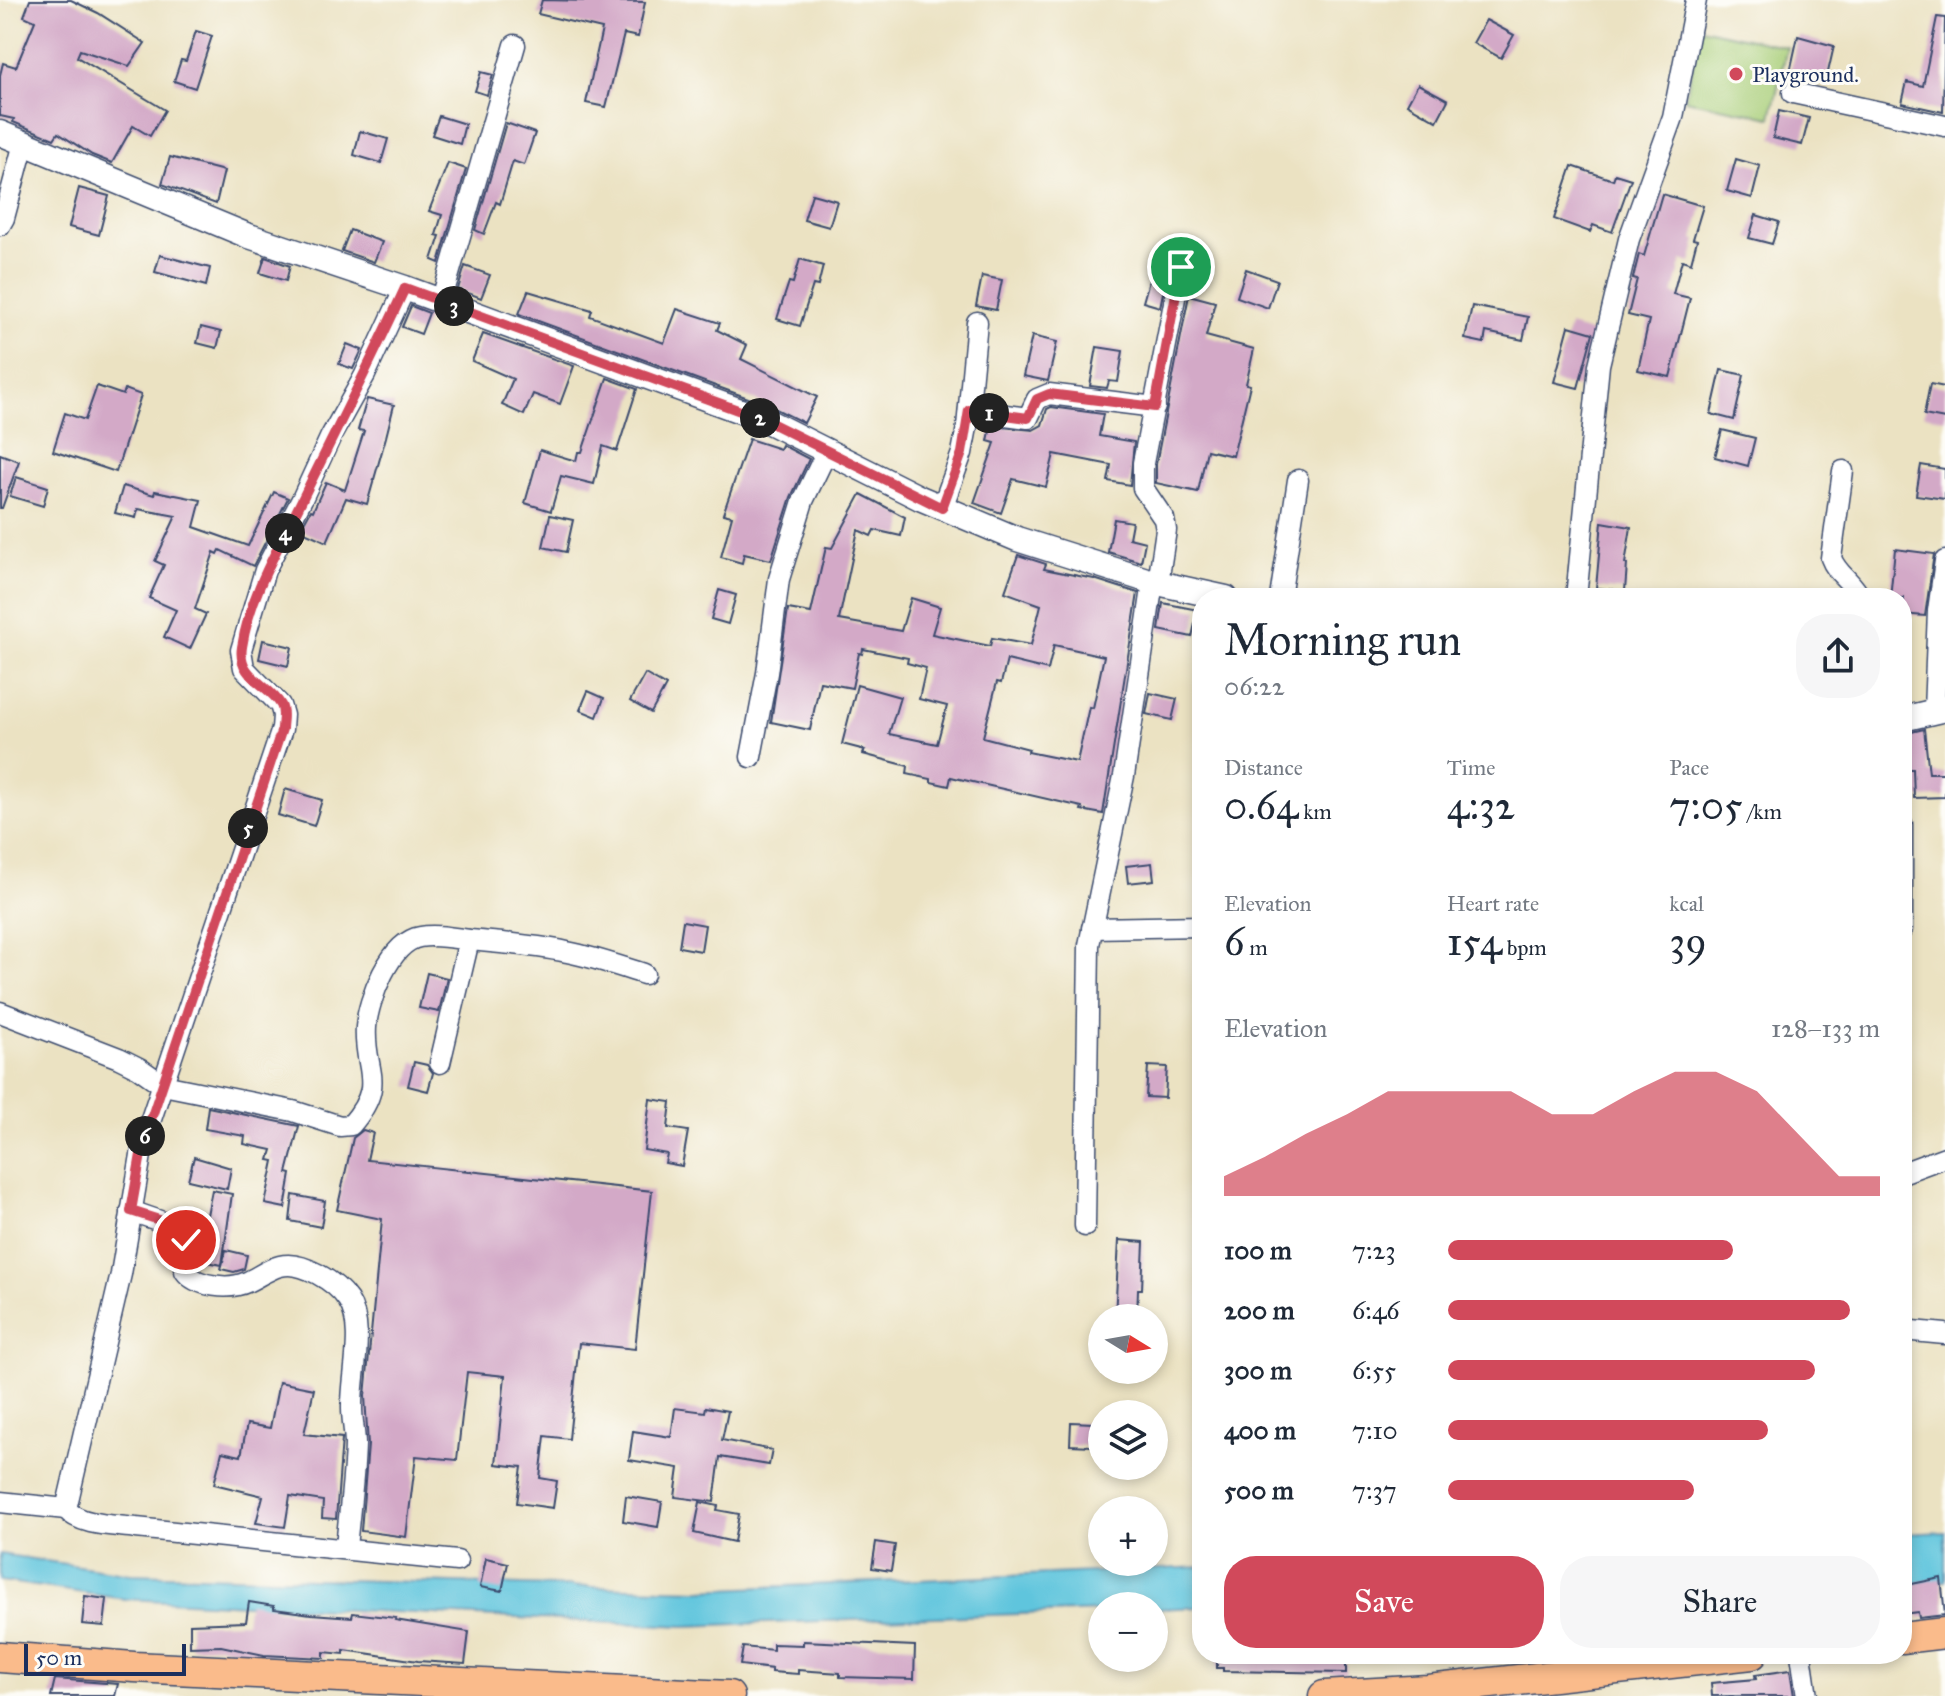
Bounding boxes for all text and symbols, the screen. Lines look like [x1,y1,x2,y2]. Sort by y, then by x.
place label: Playground. [1752,61,1859,88]
marker: Playground. [1727,65,1745,83]
pin [1147,233,1215,301]
icon: arrive [1159,245,1203,289]
pin: 3 [434,286,474,326]
text: 3 [450,292,458,319]
pin: 1 [969,393,1009,433]
pin: 2 [740,398,780,438]
text: 1 [985,399,993,426]
text: 2 [755,404,765,431]
pin: 4 [265,513,305,553]
text: 4 [279,519,291,546]
text: Morning run [1224,613,1461,667]
button: share [1796,614,1880,698]
text: 06:22 [1224,670,1285,702]
text: Distance [1224,754,1303,781]
text: Time [1447,754,1495,781]
text: Pace [1669,754,1709,781]
text: 0.64 [1224,781,1298,830]
text: 4:32 [1447,781,1515,830]
text: 7:05 [1669,781,1743,830]
text: km [1298,798,1332,825]
text: /km [1743,798,1782,825]
pin: 5 [228,808,268,848]
text: 5 [243,814,253,841]
text: Elevation [1224,890,1311,917]
text: Heart rate [1447,890,1539,917]
text: kcal [1669,890,1704,917]
text: 6 [1224,917,1245,966]
text: 154 [1447,917,1502,966]
text: 39 [1669,917,1707,966]
text: m [1245,934,1268,961]
text: bpm [1502,934,1547,961]
text: Elevation [1224,1012,1327,1044]
text: 128–133 m [1771,1012,1880,1044]
pin: 6 [125,1116,165,1156]
text: 6 [139,1122,151,1149]
pin [152,1206,220,1274]
icon: check [164,1218,208,1262]
text: 100 m [1224,1234,1292,1266]
text: 7:23 [1352,1234,1396,1266]
text: 200 m [1224,1294,1295,1326]
text: 6:46 [1352,1294,1400,1326]
north arrow [1088,1304,1168,1384]
map controls [1088,1304,1168,1672]
text: 300 m [1224,1354,1292,1386]
text: 6:55 [1352,1354,1396,1386]
button: layers [1088,1400,1168,1480]
text: 400 m [1224,1414,1296,1446]
text: 7:10 [1352,1414,1398,1446]
text: 500 m [1224,1474,1294,1506]
text: 7:37 [1352,1474,1397,1506]
button: + [1088,1496,1168,1576]
button: Save [1224,1556,1544,1648]
button: Share [1560,1556,1880,1648]
button: − [1088,1592,1168,1672]
scale bar [24,1640,186,1676]
text: 50 m [36,1644,82,1671]

